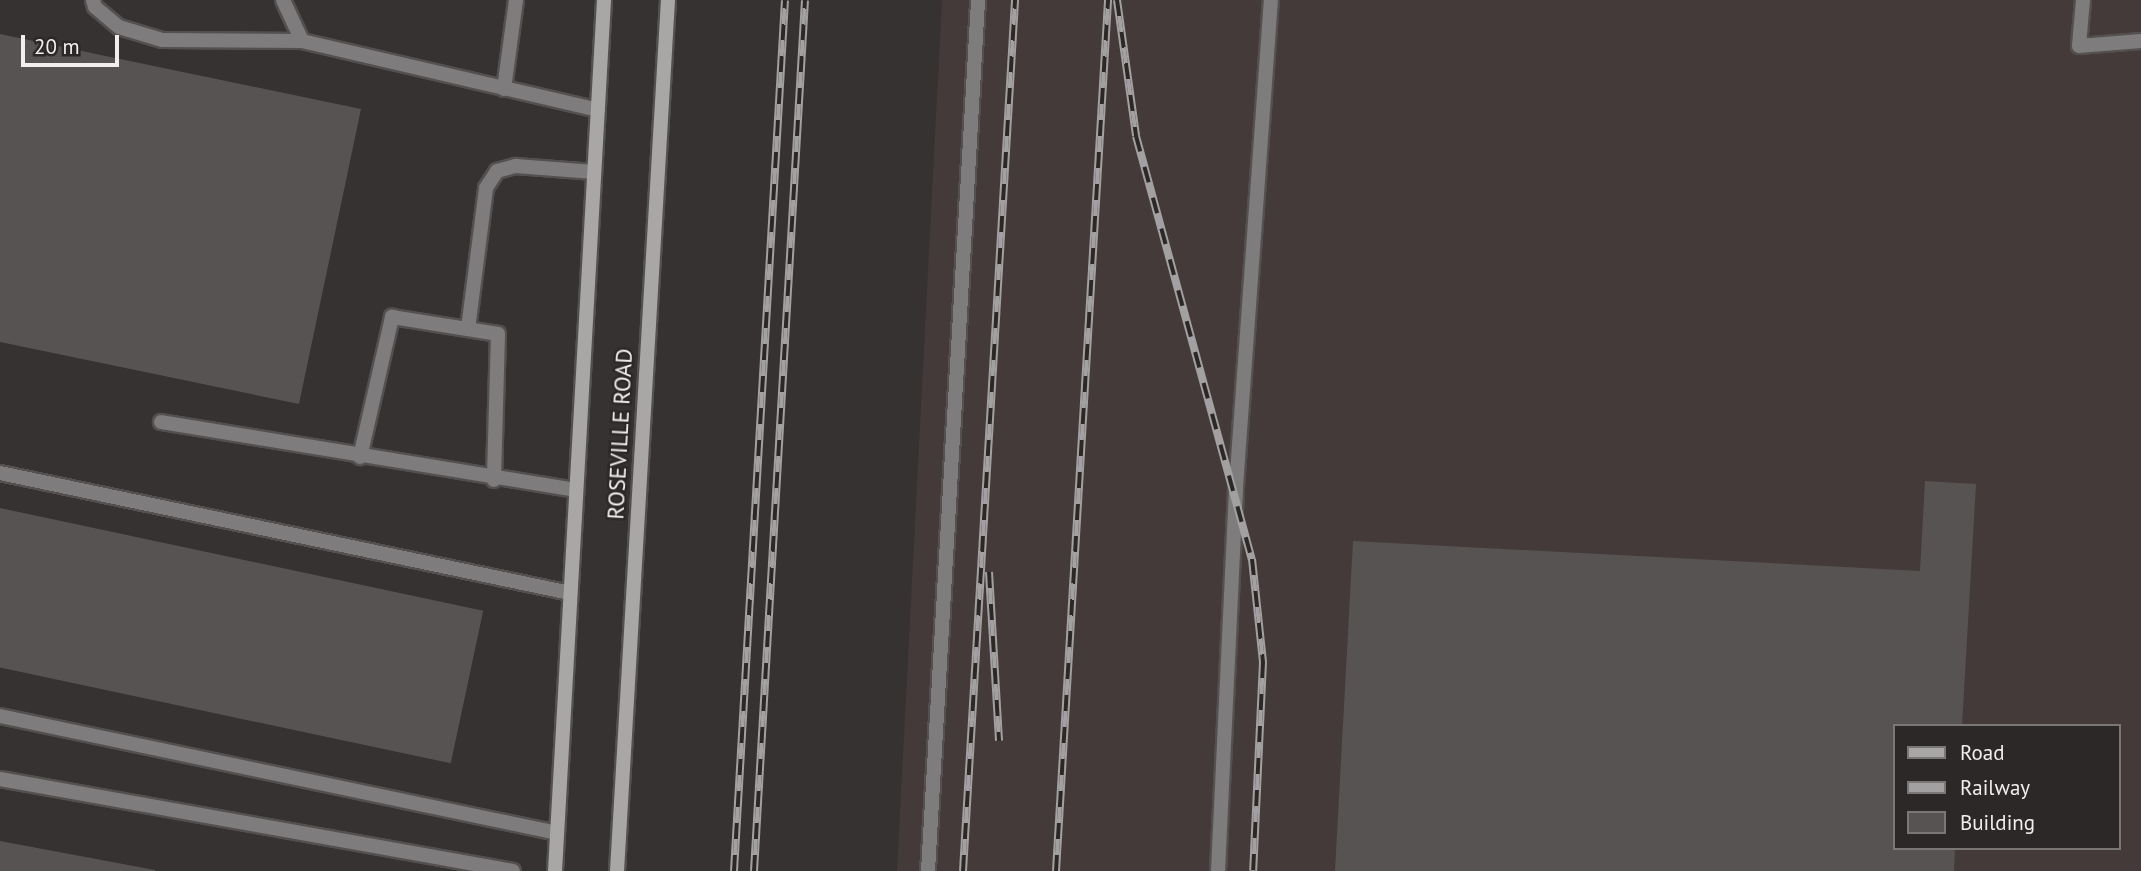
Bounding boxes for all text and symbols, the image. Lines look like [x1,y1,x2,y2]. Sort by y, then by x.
scale bar [24,21,122,65]
text: 20 m [34,33,80,60]
street label: ROSEVILLE ROAD [602,348,638,520]
legend [1892,724,2120,850]
text: Road [1960,739,2004,766]
text: Railway [1960,774,2030,801]
text: Building [1960,809,2035,836]

